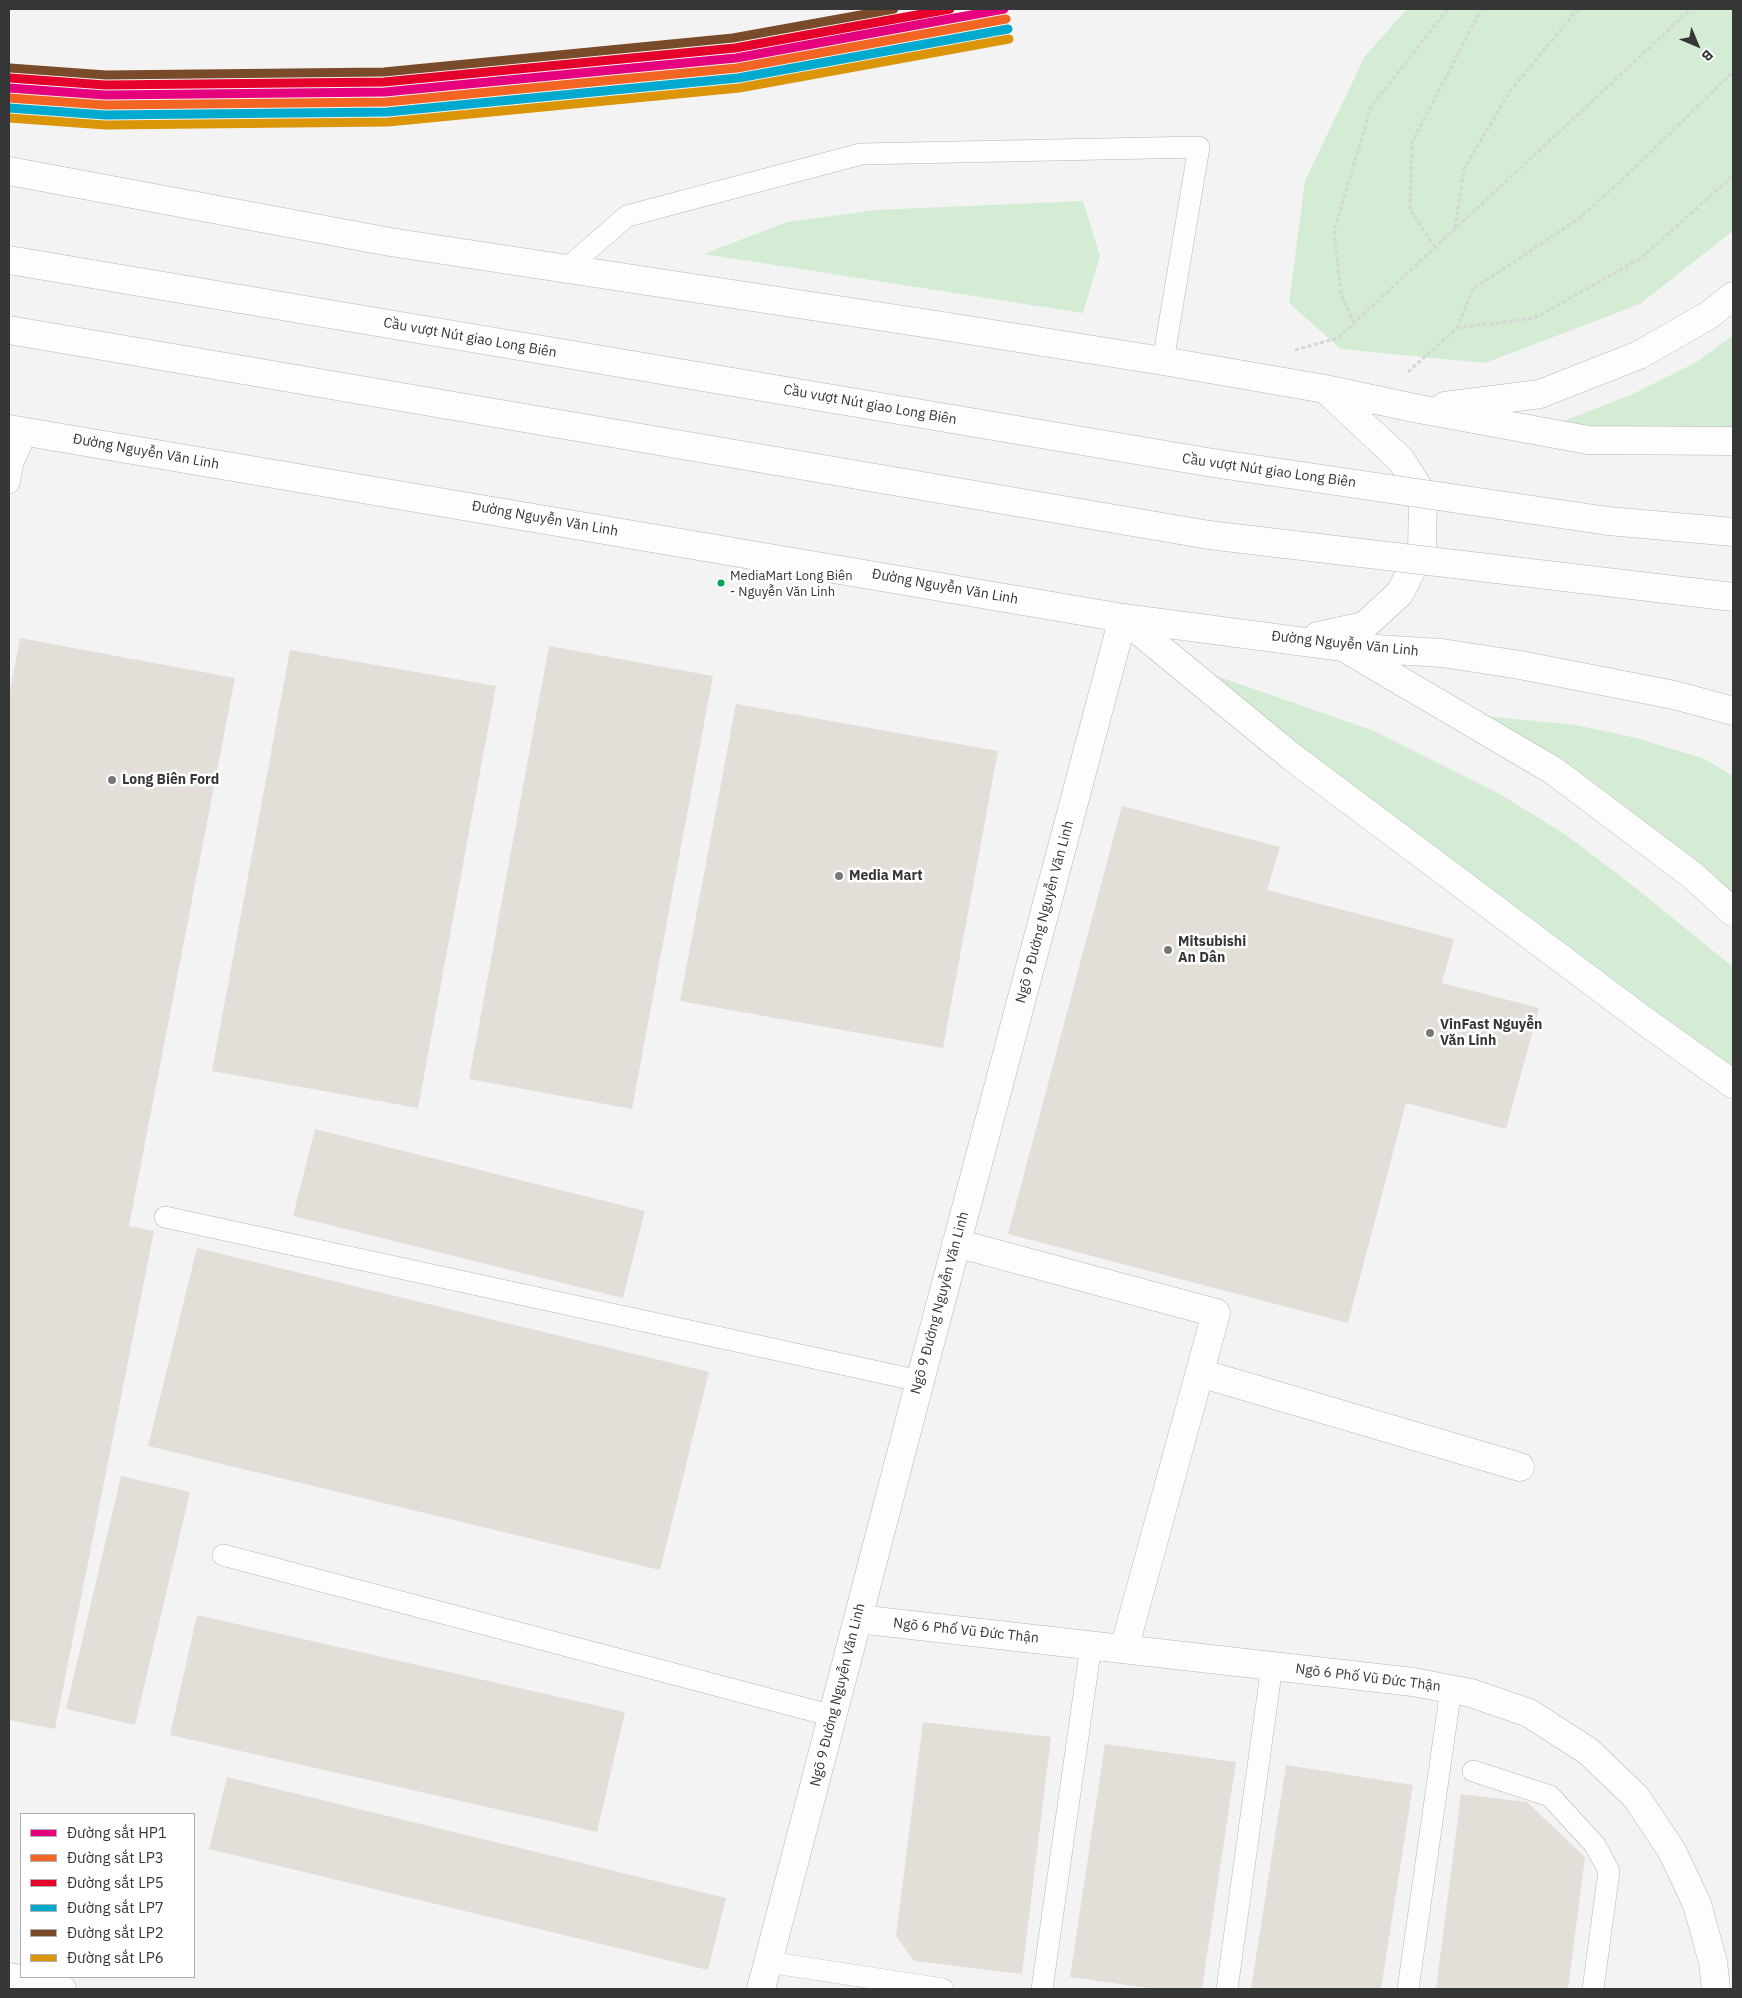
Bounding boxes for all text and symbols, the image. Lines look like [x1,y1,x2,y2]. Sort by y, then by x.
north arrow [1672,20,1722,70]
text: B [1698,46,1717,65]
street label: Cầu vượt Nút giao Long Biên [382,314,558,362]
street label: Cầu vượt Nút giao Long Biên [782,381,958,429]
street label: Đường Nguyễn Văn Linh [72,431,220,473]
street label: Cầu vượt Nút giao Long Biên [1181,450,1357,492]
street label: Đường Nguyễn Văn Linh [471,498,619,540]
street label: Đường Nguyễn Văn Linh [871,566,1019,608]
place label: MediaMart Long Biên - Nguyễn Văn Linh [730,568,853,599]
marker: MediaMart Long Biên - Nguyễn Văn Linh [716,578,726,588]
street label: Đường Nguyễn Văn Linh [1270,628,1420,660]
place label: Long Biên Ford [122,772,219,788]
marker: Long Biên Ford [106,774,118,786]
street label: Ngõ 9 Đường Nguyễn Văn Linh [1013,819,1077,1005]
place label: Media Mart [849,868,923,884]
marker: Media Mart [833,870,845,882]
place label: Mitsubishi An Dân [1178,934,1246,966]
marker: Mitsubishi An Dân [1162,944,1174,956]
place label: VinFast Nguyễn Văn Linh [1440,1017,1542,1050]
marker: VinFast Nguyễn Văn Linh [1424,1027,1436,1039]
street label: Ngõ 9 Đường Nguyễn Văn Linh [908,1210,972,1396]
street label: Ngõ 9 Đường Nguyễn Văn Linh [807,1602,869,1788]
street label: Ngõ 6 Phố Vũ Đức Thận [892,1615,1040,1647]
street label: Ngõ 6 Phố Vũ Đức Thận [1294,1661,1442,1695]
legend [20,1813,195,1978]
text: Đường sắt HP1 [67,1823,167,1842]
text: Đường sắt LP3 [67,1848,164,1867]
text: Đường sắt LP5 [67,1873,164,1892]
text: Đường sắt LP7 [67,1898,164,1917]
text: Đường sắt LP2 [67,1923,164,1942]
text: Đường sắt LP6 [67,1948,164,1967]

